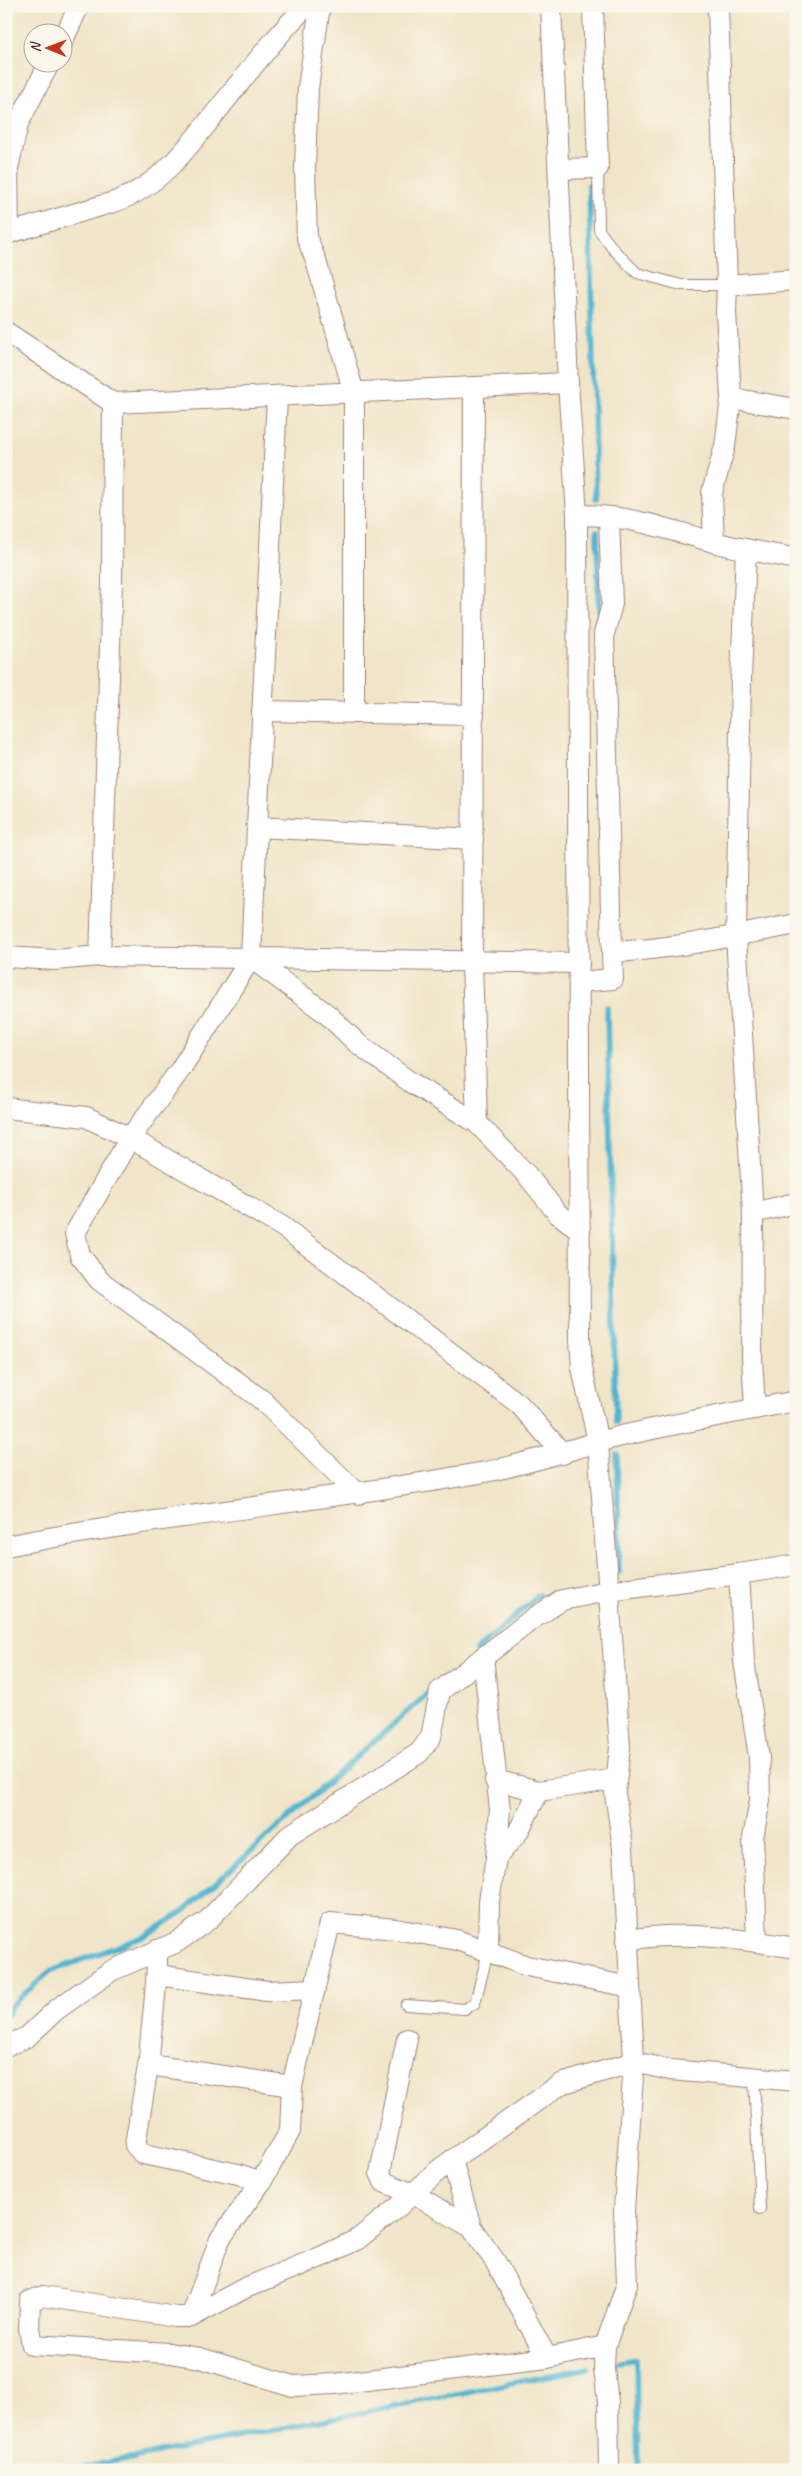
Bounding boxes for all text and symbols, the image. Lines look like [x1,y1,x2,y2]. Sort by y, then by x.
north arrow [22,22,72,72]
text: N [27,41,44,52]

